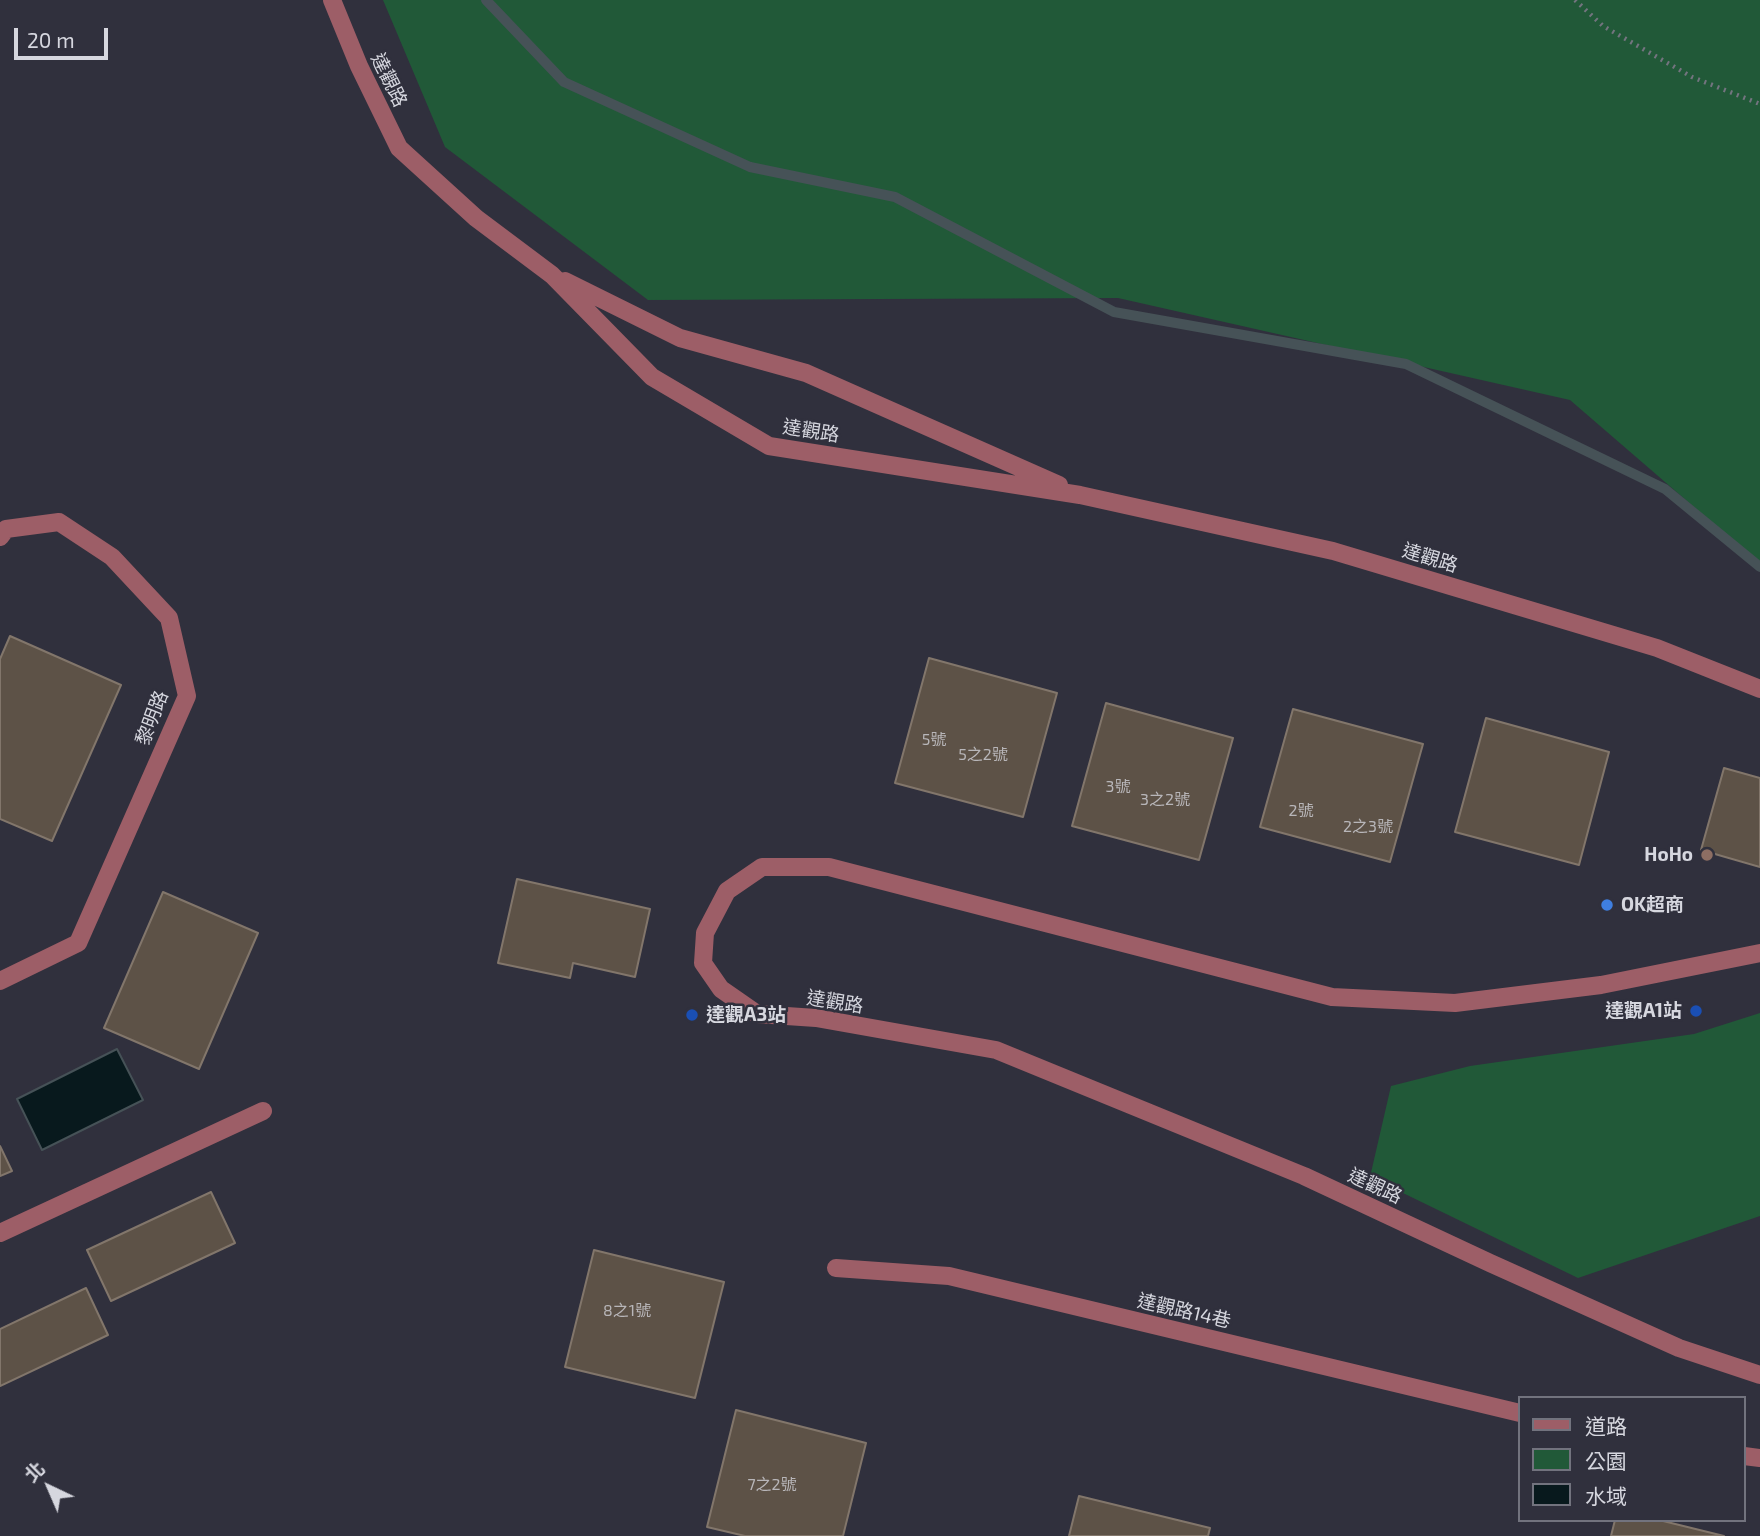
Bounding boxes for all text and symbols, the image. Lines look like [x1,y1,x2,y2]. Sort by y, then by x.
scale bar [18,14,112,58]
text: 20 m [27,27,75,52]
street label: 達觀路 [366,49,412,111]
street label: 達觀路 [781,415,841,447]
street label: 達觀路 [1399,539,1461,577]
street label: 黎明路 [131,687,173,749]
house number: 5號 [922,730,946,750]
house number: 5之2號 [958,745,1008,765]
house number: 3號 [1106,777,1130,797]
house number: 3之2號 [1140,790,1190,810]
house number: 2號 [1289,801,1313,821]
house number: 2之3號 [1343,817,1393,837]
place label: HoHo [1644,844,1693,866]
marker: HoHo [1699,847,1715,863]
place label: OK超商 [1621,894,1684,916]
marker: OK超商 [1599,897,1615,913]
street label: 達觀路 [805,986,865,1018]
place label: 達觀A1站 [1605,1000,1682,1022]
marker: 達觀A1站 [1688,1003,1704,1019]
place label: 達觀A3站 [706,1004,786,1026]
marker: 達觀A3站 [684,1007,700,1023]
street label: 達觀路 [1344,1164,1406,1208]
street label: 達觀路14巷 [1135,1289,1233,1333]
house number: 8之1號 [603,1301,651,1321]
legend [1518,1396,1746,1522]
text: 道路 [1585,1413,1627,1438]
text: 公園 [1585,1448,1627,1473]
north arrow [14,1452,84,1522]
text: 北 [19,1457,49,1486]
house number: 7之2號 [747,1475,797,1495]
text: 水域 [1585,1483,1627,1508]

